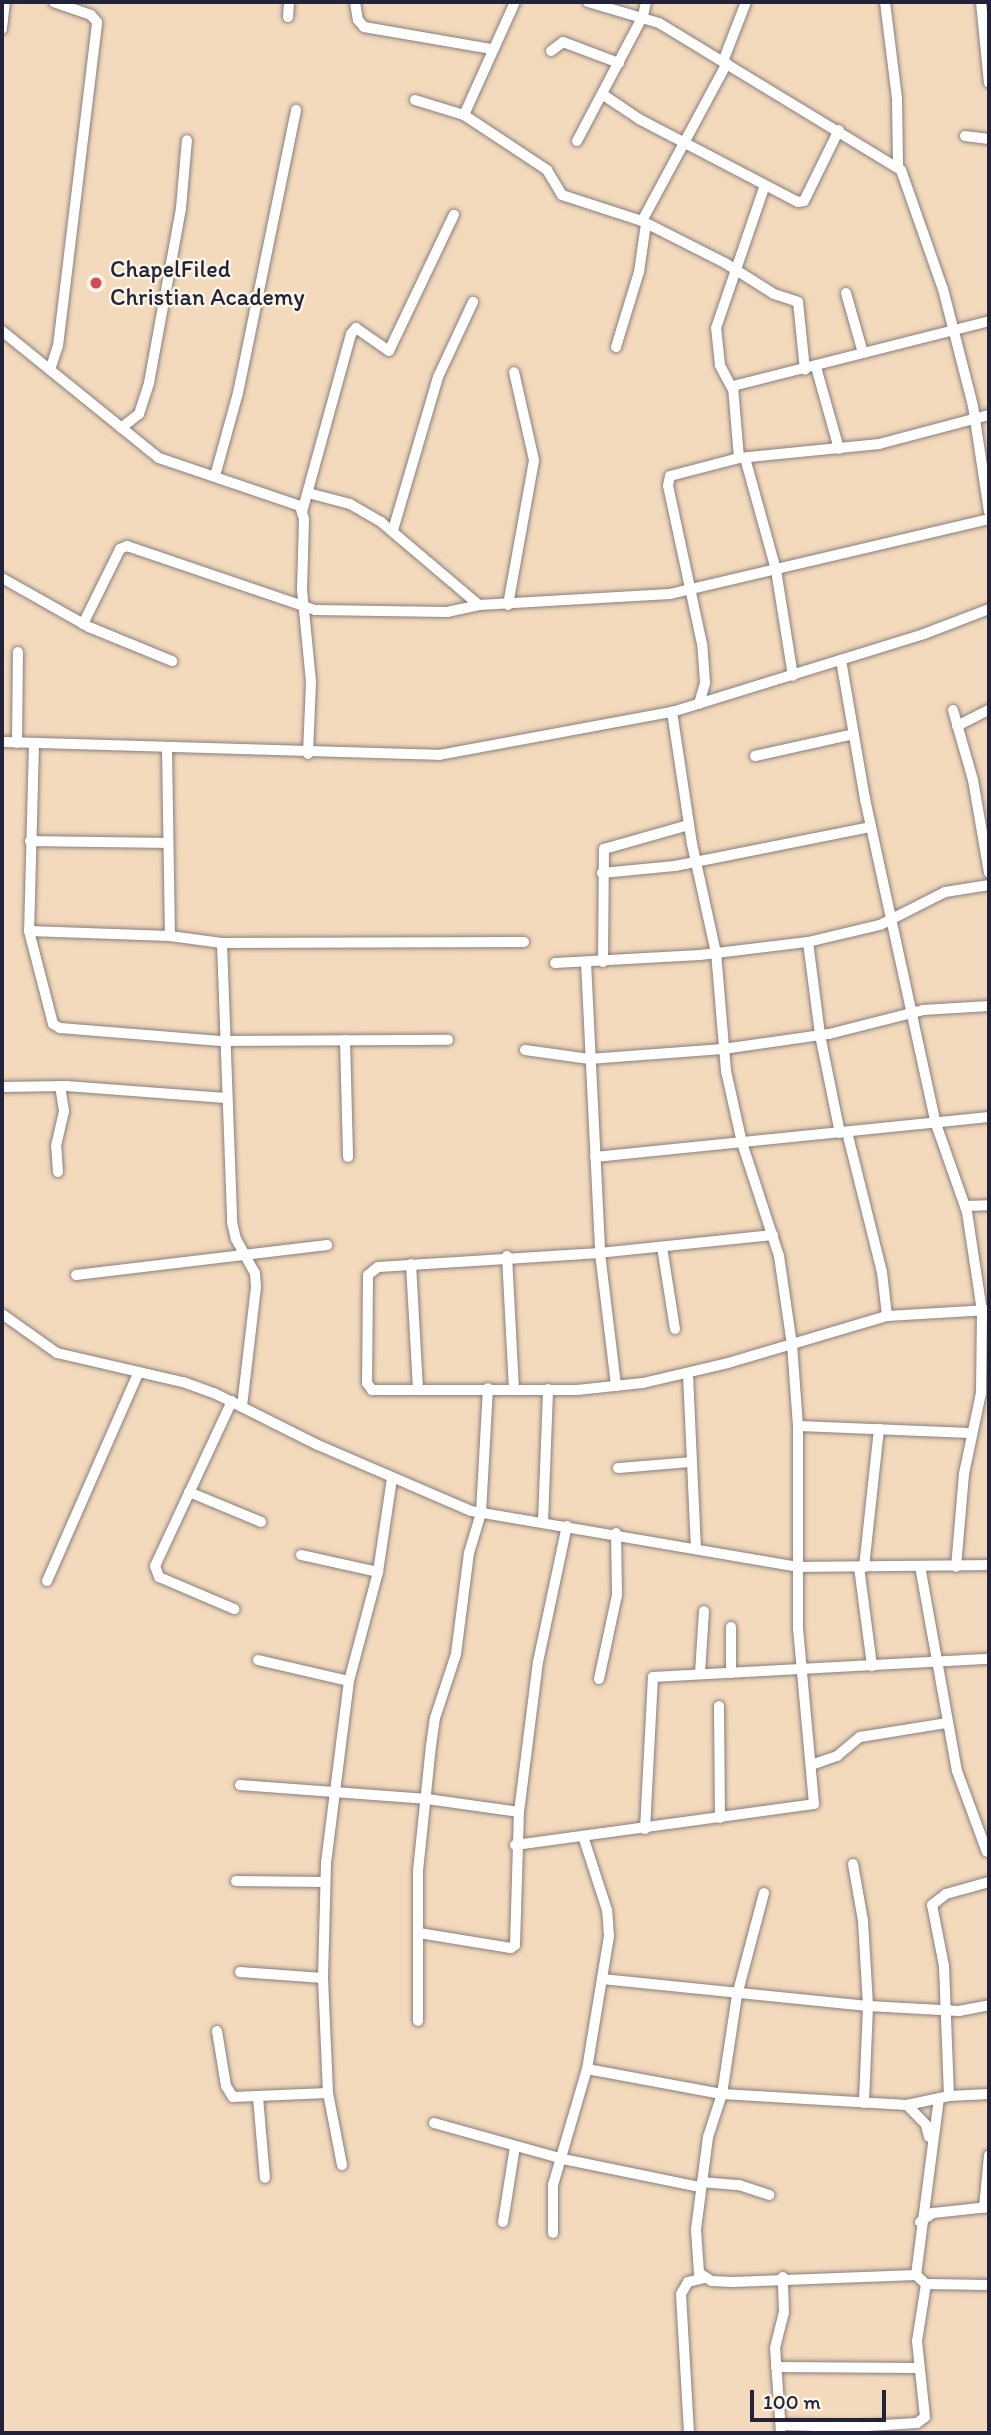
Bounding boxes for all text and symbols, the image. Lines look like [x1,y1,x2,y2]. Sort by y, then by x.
place label: ChapelFiled Christian Academy [110,255,305,311]
marker: ChapelFiled Christian Academy [88,275,104,291]
scale bar [753,2376,890,2420]
text: 100 m [763,2389,821,2414]

